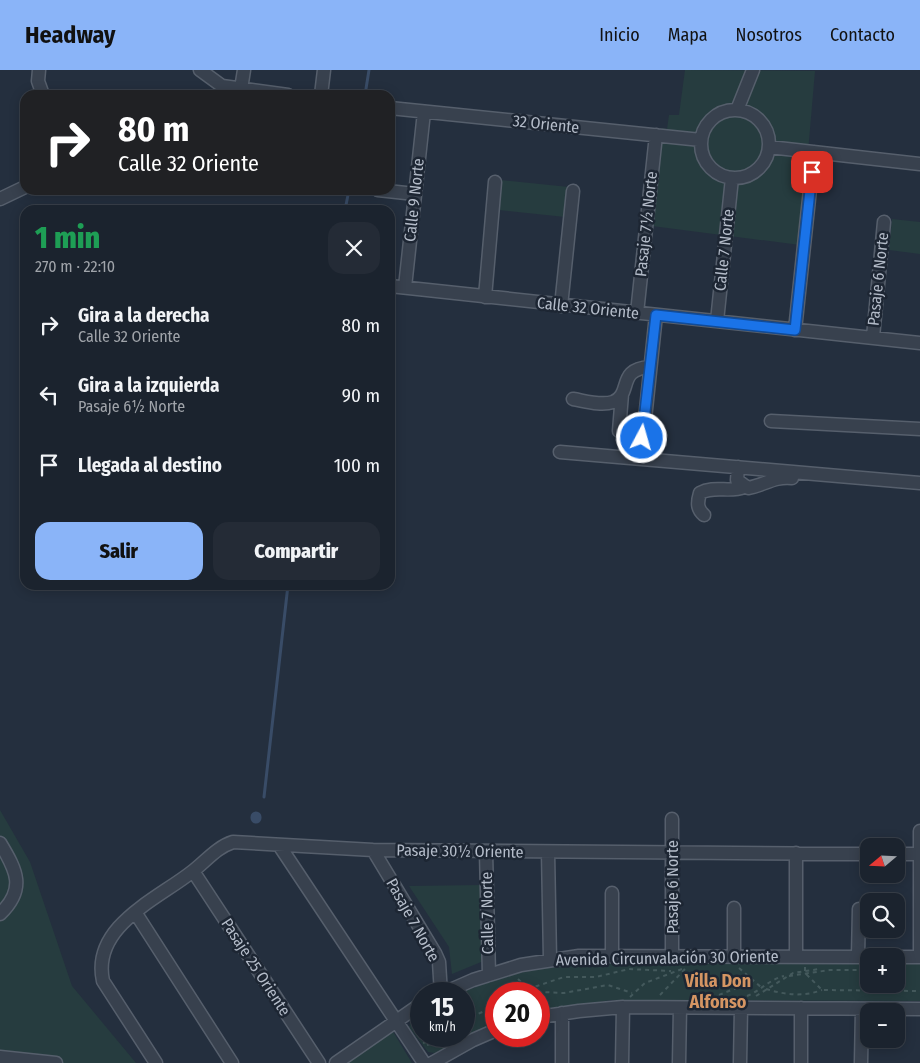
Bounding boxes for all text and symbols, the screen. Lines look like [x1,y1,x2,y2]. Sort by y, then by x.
text: Headway [25,21,116,49]
text: Inicio [599,24,640,46]
text: Mapa [668,24,708,46]
text: Nosotros [736,24,802,46]
text: Contacto [830,24,895,46]
text: 80 m [118,108,190,150]
icon: right [35,110,100,175]
street label: 32 Oriente [512,111,580,137]
text: Calle 32 Oriente [118,150,259,177]
pin [791,151,833,193]
street label: Calle 9 Norte [400,157,428,243]
icon: arrive [798,158,826,186]
street label: Pasaje 7½ Norte [631,170,661,278]
street label: Calle 7 Norte [710,208,738,292]
text: 1 min [35,220,100,256]
button: close [328,222,380,274]
street label: Pasaje 6 Norte [864,231,892,327]
text: 270 m · 22:10 [35,257,115,276]
street label: Calle 32 Oriente [536,293,640,323]
text: Gira a la derecha [78,304,210,327]
icon: right [35,311,63,339]
text: 80 m [342,314,380,337]
text: Calle 32 Oriente [78,327,180,346]
text: Gira a la izquierda [78,374,220,397]
icon: left [35,381,63,409]
text: 90 m [342,384,380,407]
text: Pasaje 6½ Norte [78,397,185,416]
position arrow [615,411,667,463]
icon: arrive [35,451,63,479]
text: Llegada al destino [78,454,222,477]
text: 100 m [334,454,380,477]
button: Salir [35,522,203,580]
button: Compartir [213,522,380,580]
north arrow [860,838,905,882]
map controls [860,838,905,1048]
street label: Pasaje 30½ Oriente [396,840,524,862]
street label: Pasaje 6 Norte [663,840,682,934]
street label: Calle 7 Norte [477,871,497,954]
street label: Pasaje 7 Norte [382,875,444,965]
button: search [860,893,905,938]
street label: Pasaje 25 Oriente [217,915,295,1019]
street label: Avenida Circunvalación 30 Oriente [555,947,779,969]
button: + [860,948,905,993]
district label: Villa Don Alfonso [684,970,751,1013]
speed limit sign: 20 [485,982,550,1047]
text: 15 [431,993,454,1023]
button: − [860,1003,905,1048]
text: km/h [429,1020,456,1034]

